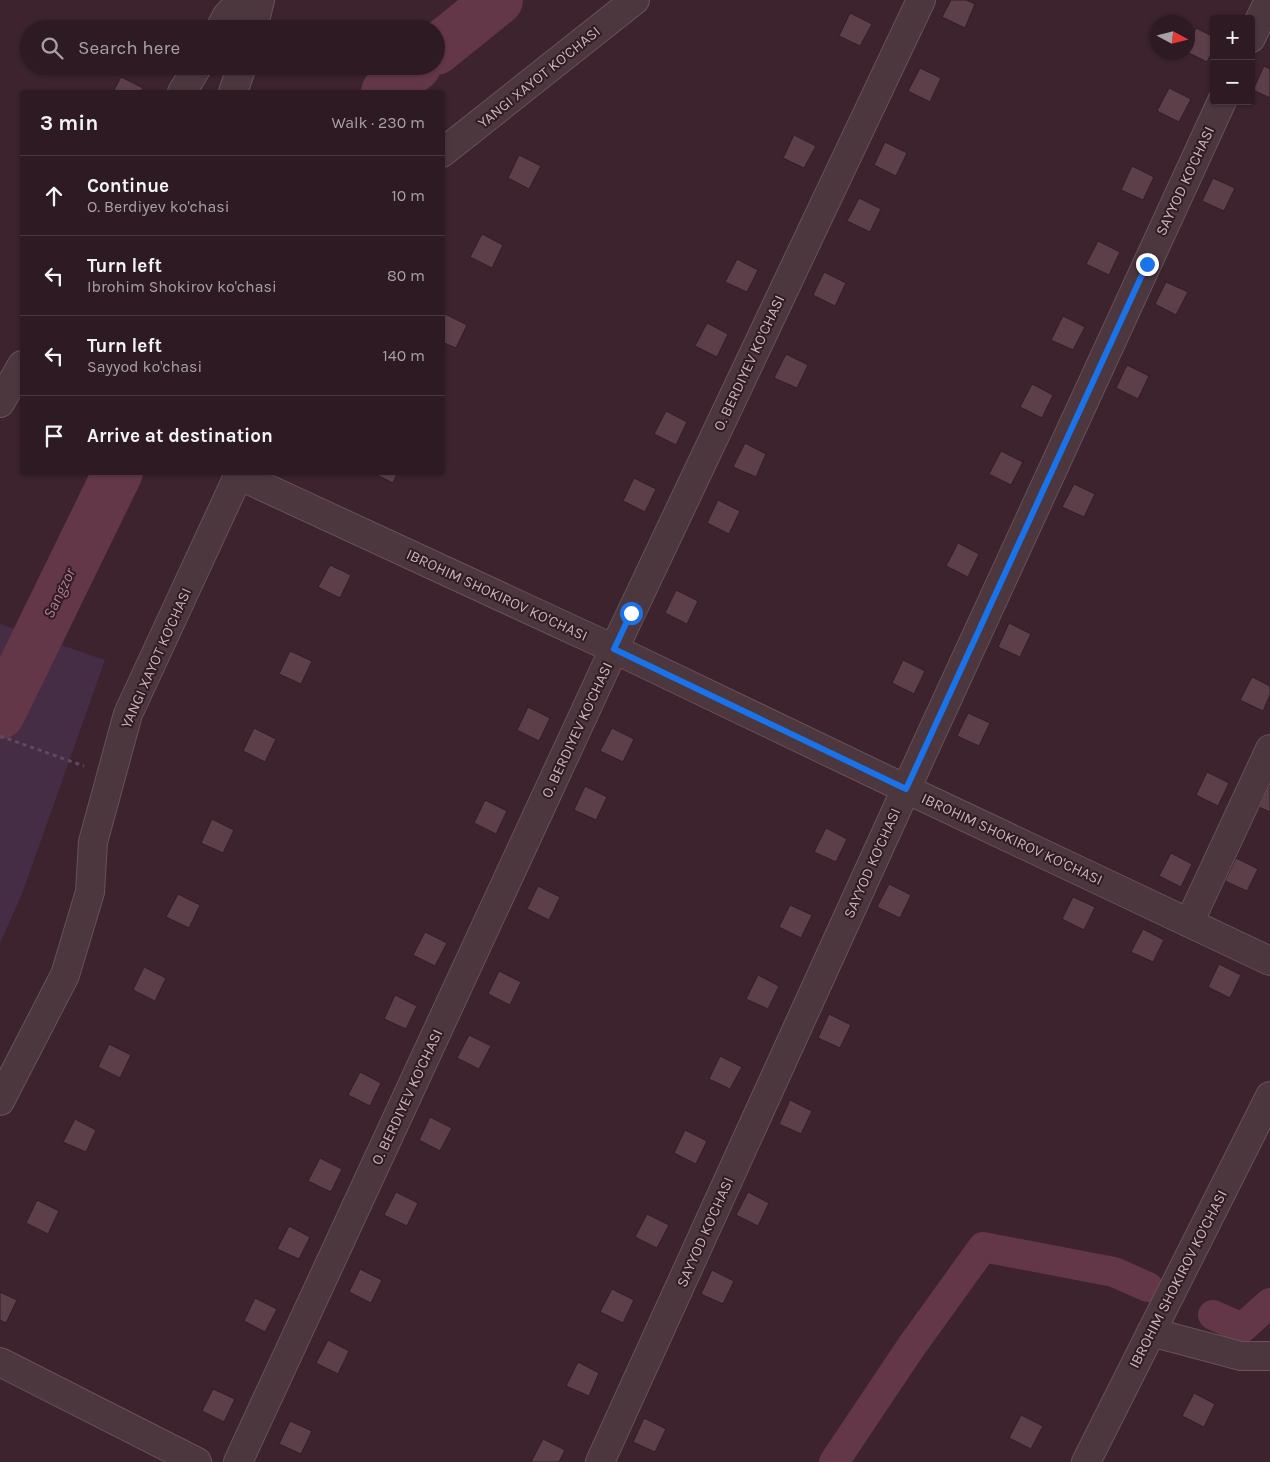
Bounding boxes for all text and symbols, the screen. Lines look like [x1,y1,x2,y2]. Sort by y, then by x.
north arrow [1150,15,1195,60]
map controls [1210,15,1255,105]
button: + [1210,15,1255,60]
search box [20,20,445,75]
street label: YANGI XAYOT KO'CHASI [474,22,604,132]
icon: search [38,34,66,62]
text: Search here [78,37,180,59]
button: − [1210,60,1255,105]
text: 3 min [40,111,98,135]
text: Walk · 230 m [331,113,425,132]
street label: SAYYOD KO'CHASI [1152,123,1218,239]
text: Continue [87,175,169,197]
icon: ahead [40,182,68,210]
text: 10 m [391,186,425,205]
text: O. Berdiyev ko'chasi [87,197,230,216]
route end [1136,253,1159,276]
text: Turn left [87,255,162,277]
icon: left [40,262,68,290]
text: 80 m [387,266,425,285]
text: Ibrohim Shokirov ko'chasi [87,277,277,296]
street label: O. BERDIYEV KO'CHASI [710,292,788,434]
text: Turn left [87,335,162,357]
icon: left [40,342,68,370]
text: 140 m [383,346,425,365]
text: Sayyod ko'chasi [87,357,202,376]
icon: arrive [40,422,68,450]
text: Arrive at destination [87,425,273,447]
street label: IBROHIM SHOKIROV KO'CHASI [404,545,590,645]
water label: Sangzor [39,564,80,621]
street label: YANGI XAYOT KO'CHASI [117,585,195,731]
route start [620,602,643,625]
street label: O. BERDIYEV KO'CHASI [538,659,616,801]
street label: IBROHIM SHOKIROV KO'CHASI [919,789,1105,889]
street label: SAYYOD KO'CHASI [840,805,904,921]
street label: O. BERDIYEV KO'CHASI [368,1026,446,1168]
street label: SAYYOD KO'CHASI [673,1174,737,1290]
street label: IBROHIM SHOKIROV KO'CHASI [1125,1187,1231,1371]

